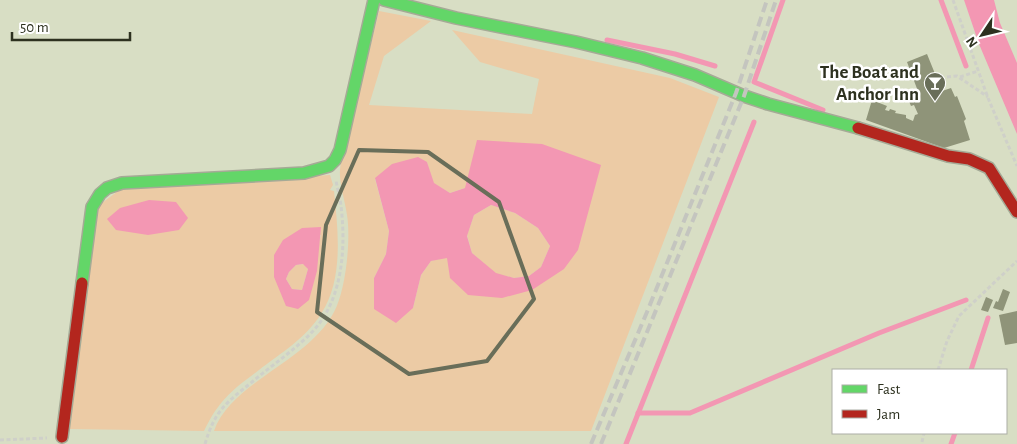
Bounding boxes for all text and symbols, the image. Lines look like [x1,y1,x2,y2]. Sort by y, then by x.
scale bar [12,10,130,42]
north arrow [957,10,1007,60]
text: 50 m [20,20,49,35]
text: N [964,34,981,50]
place label: The Boat and Anchor Inn [820,63,919,104]
bar icon: The Boat and Anchor Inn [923,71,947,102]
legend [832,369,1007,434]
text: Fast [877,382,901,397]
text: Jam [877,407,900,422]

